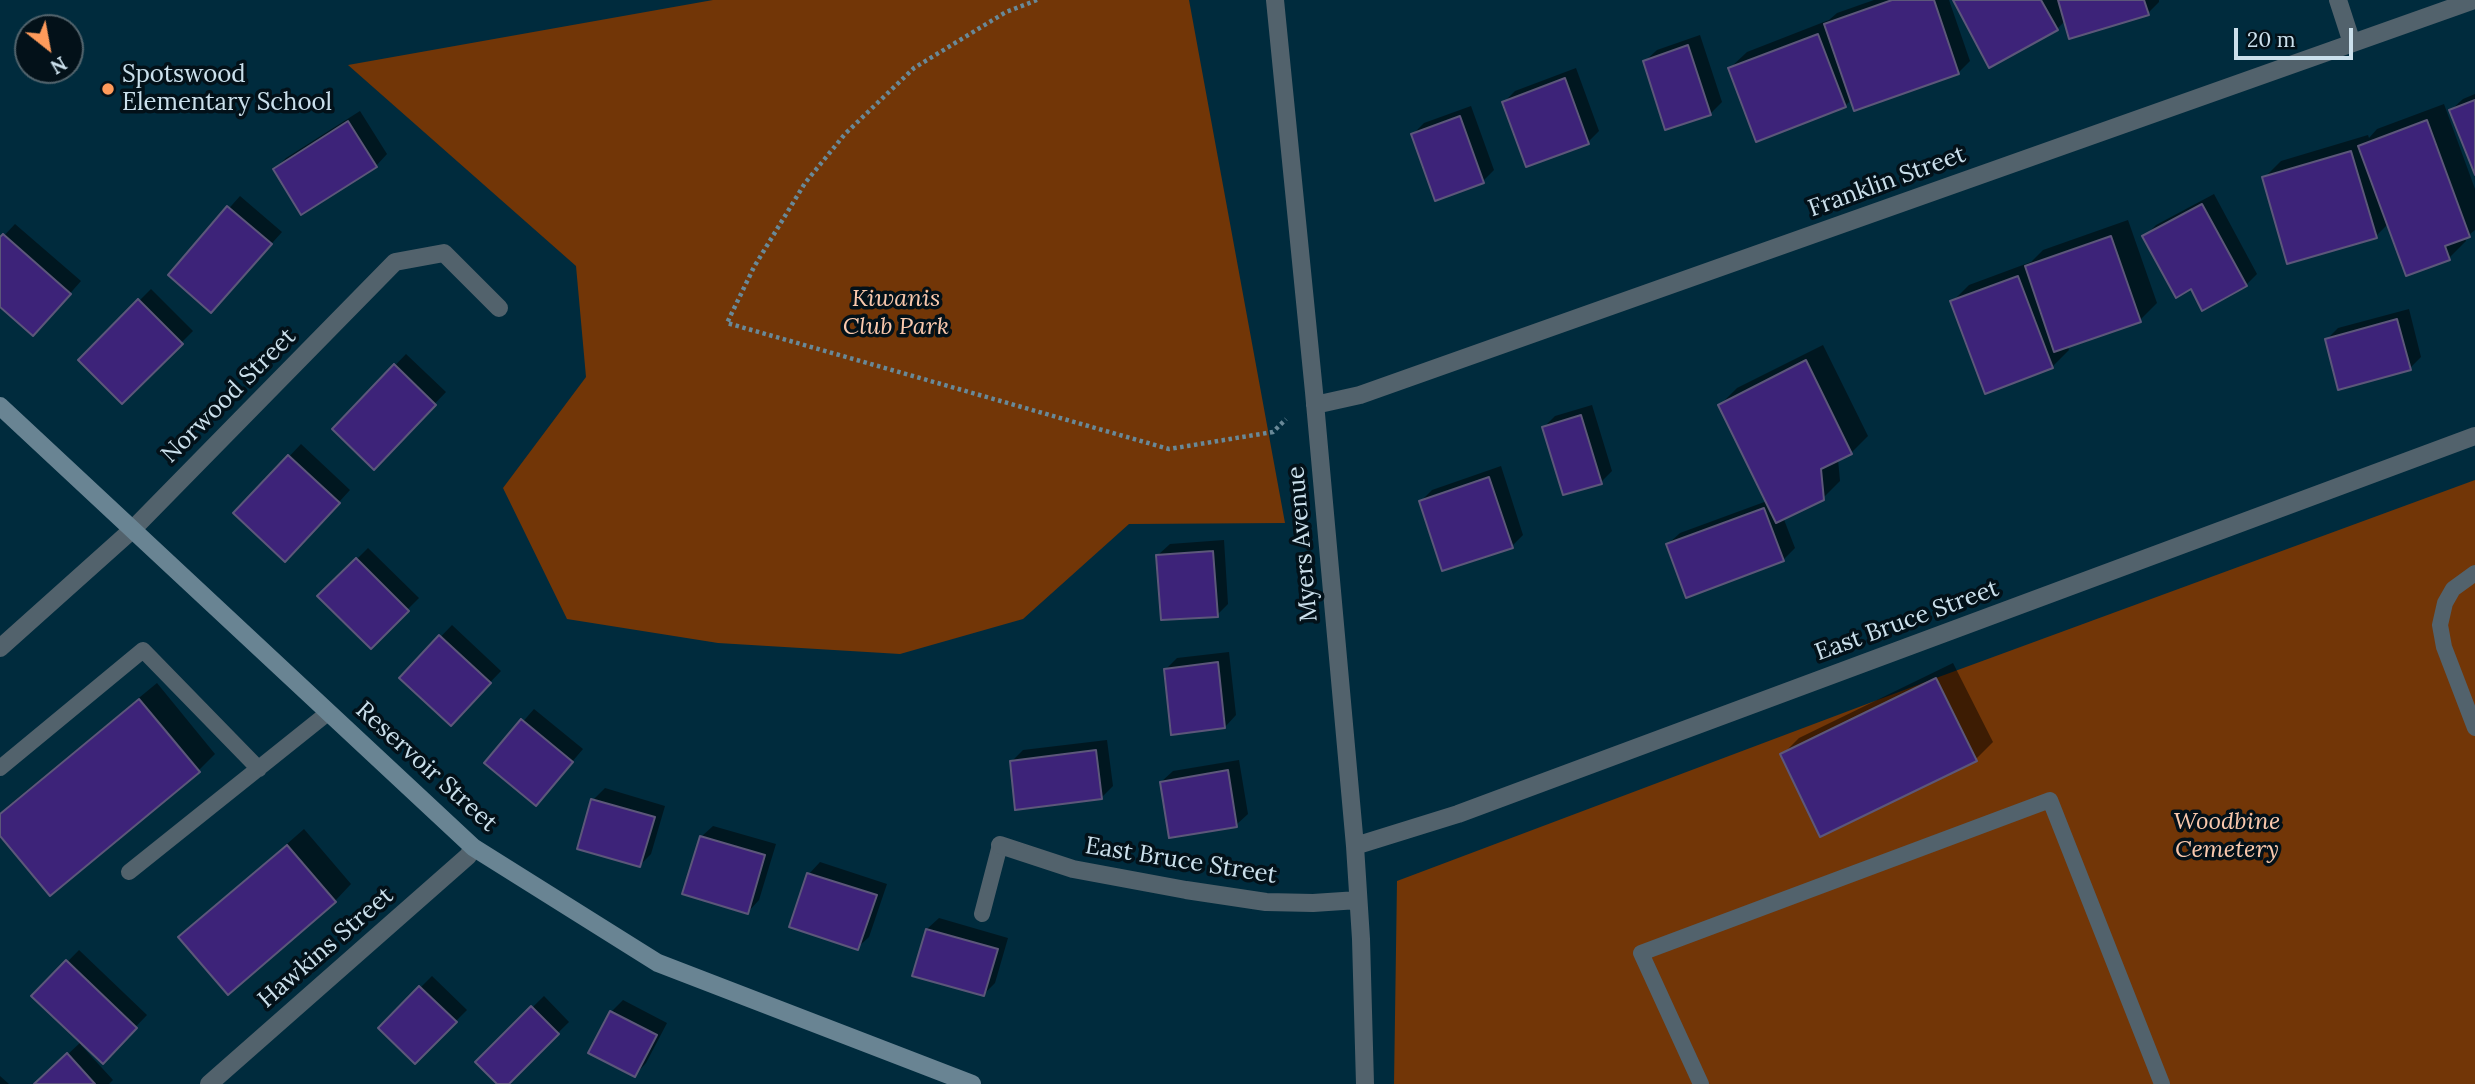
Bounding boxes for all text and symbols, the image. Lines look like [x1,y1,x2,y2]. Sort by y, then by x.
north arrow [14,14,84,84]
scale bar [2237,14,2356,58]
text: 20 m [2247,26,2296,53]
text: N [46,51,71,79]
place label: Spotswood Elementary School [122,61,332,117]
marker: Spotswood Elementary School [100,81,116,97]
street label: Franklin Street [1804,140,1970,224]
park label: Kiwanis Club Park [843,285,949,341]
street label: Norwood Street [156,323,302,469]
street label: Myers Avenue [1282,465,1324,623]
street label: East Bruce Street [1811,574,2003,668]
street label: Reservoir Street [349,696,503,838]
park label: Woodbine Cemetery [2174,808,2280,864]
street label: East Bruce Street [1083,832,1279,890]
street label: Hawkins Street [253,882,399,1014]

